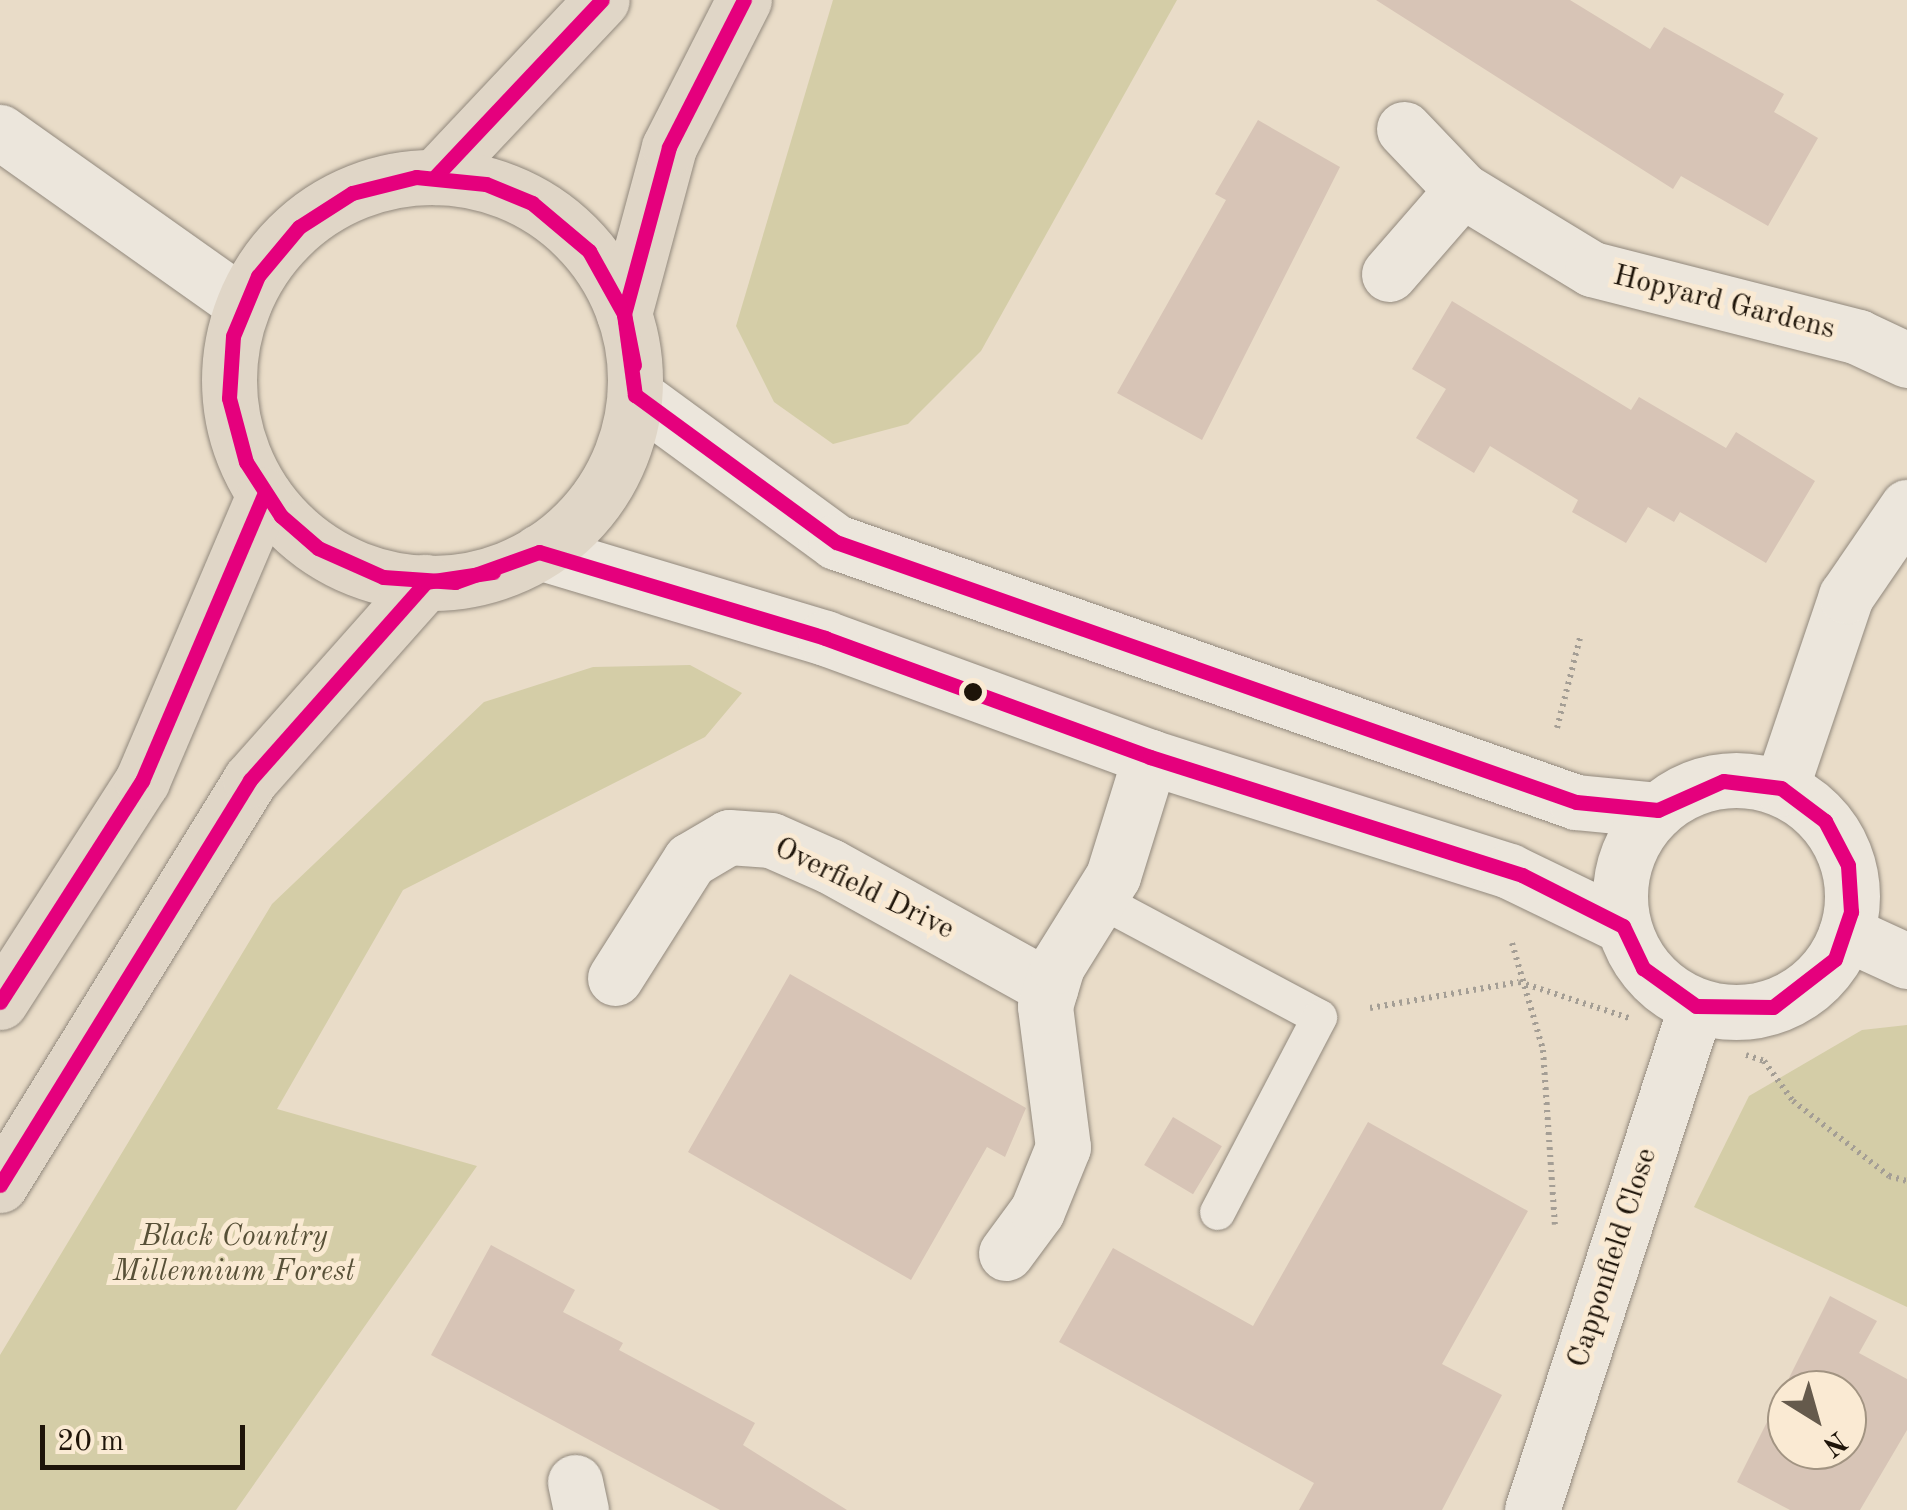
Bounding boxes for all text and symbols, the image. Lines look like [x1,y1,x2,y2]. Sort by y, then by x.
street label: Hopyard Gardens [1609,258,1839,348]
unlabelled marker [963,682,983,702]
street label: Overfield Drive [768,830,960,948]
street label: Capponfield Close [1561,1144,1665,1372]
park label: Black Country Millennium Forest [113,1219,355,1290]
north arrow [1767,1370,1867,1470]
scale bar [45,1405,250,1467]
text: N [1817,1425,1851,1460]
text: 20 m [57,1427,124,1457]

